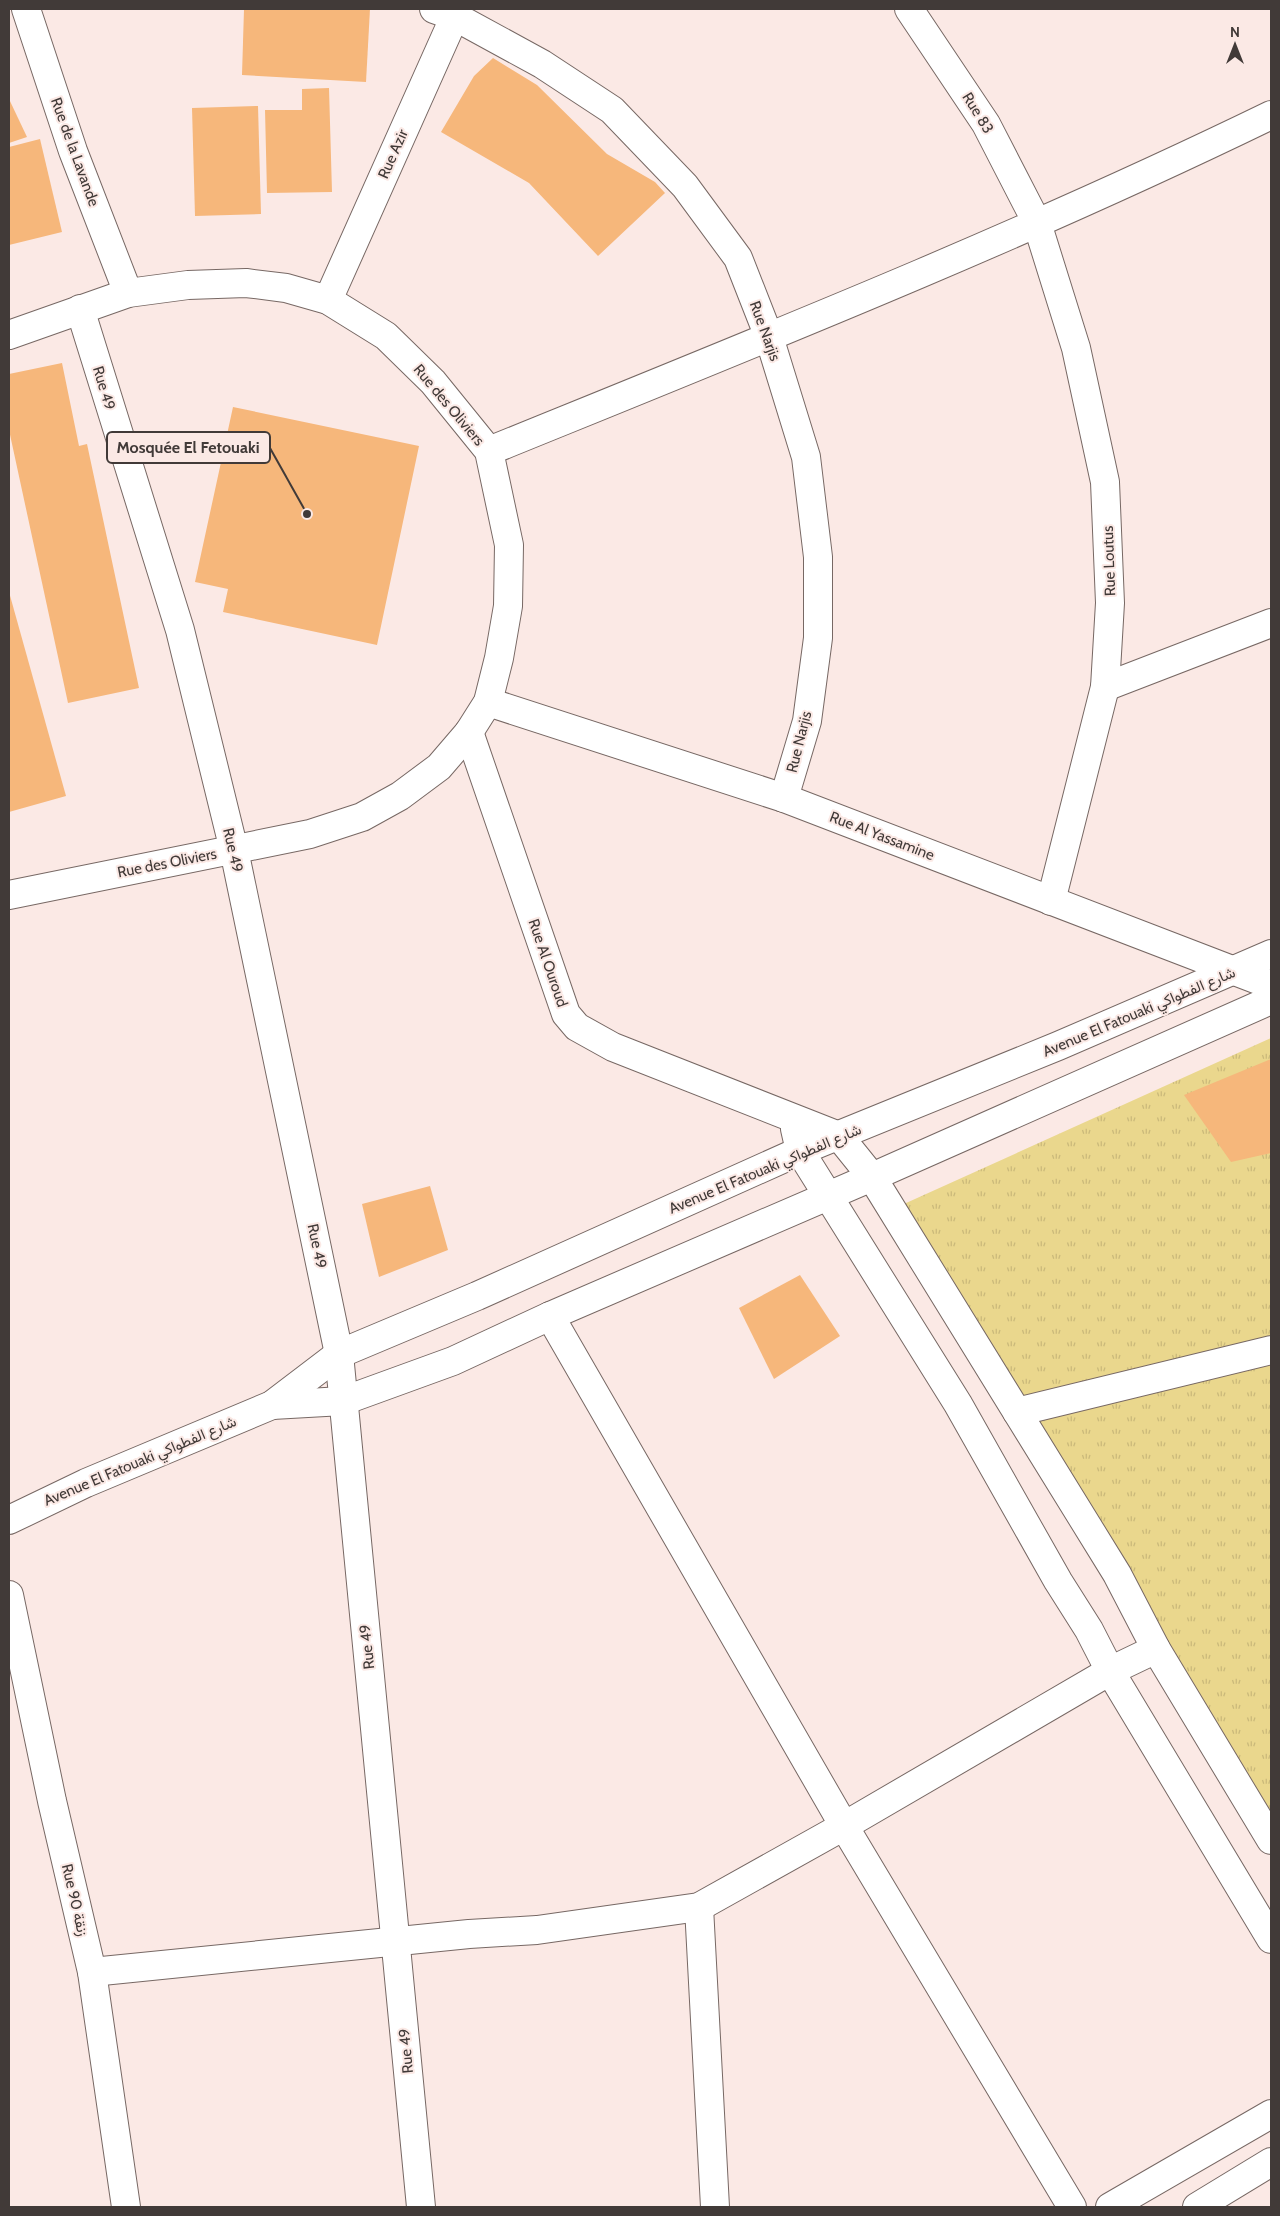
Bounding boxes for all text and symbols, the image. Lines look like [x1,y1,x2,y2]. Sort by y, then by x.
north arrow [1210,20,1260,70]
text: N [1230,23,1240,41]
street label: Rue 83 [958,89,998,137]
street label: Rue de la Lavande [47,95,103,209]
street label: Rue Azir [374,126,412,181]
street label: Rue Narjis [746,298,784,364]
street label: Rue des Oliviers [410,361,488,449]
street label: Rue 49 [89,364,119,412]
callout: Mosquée El Fetouaki [107,432,270,463]
text: Mosquée El Fetouaki [116,438,260,457]
street label: Rue Loutus [1099,526,1119,596]
street label: Rue Narjis [783,709,815,775]
street label: Rue Al Yassamine [827,808,937,864]
street label: Rue 49 [219,826,247,874]
street label: Rue des Oliviers [116,845,218,881]
street label: Rue Al Ouroud [524,917,572,1009]
street label: Avenue El Fatouaki شارع الفطواكي [1040,963,1240,1064]
street label: Avenue El Fatouaki شارع الفطواكي [666,1120,866,1221]
street label: Rue 49 [304,1222,330,1270]
street label: Avenue El Fatouaki شارع الفطواكي [41,1412,241,1513]
street label: Rue 49 [356,1624,378,1670]
street label: Rue 90 زنقة [58,1862,92,1938]
street label: Rue 49 [395,2028,417,2074]

